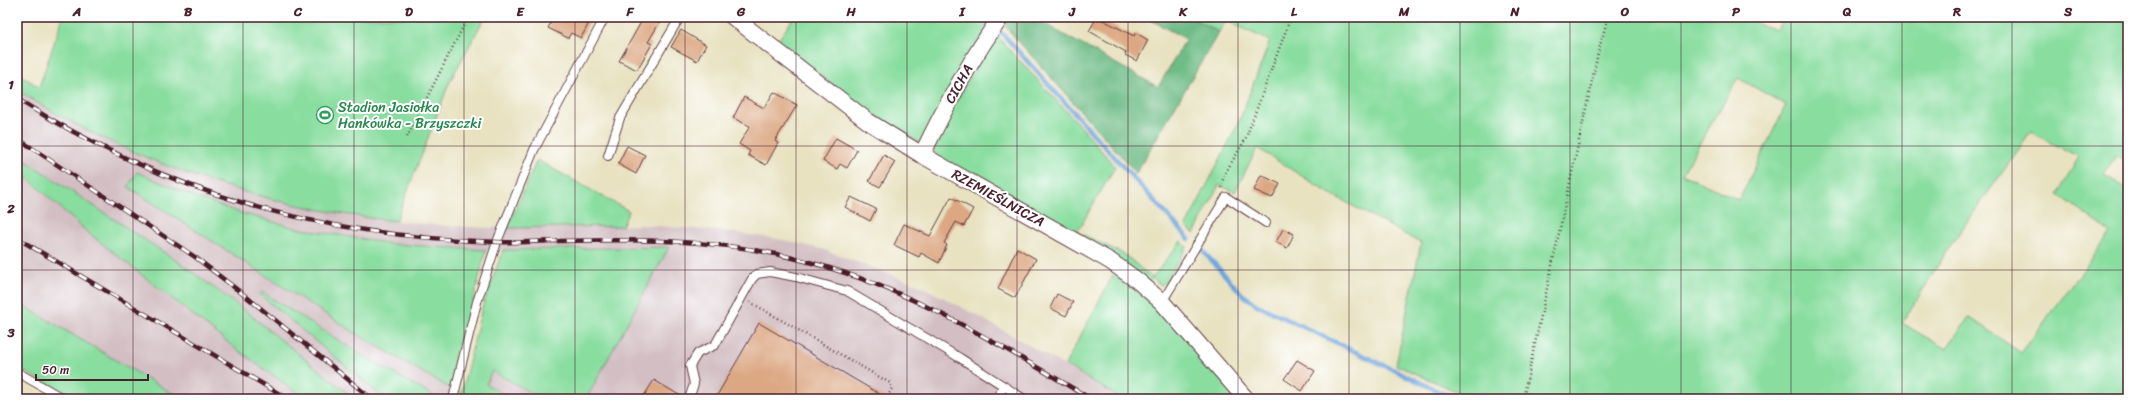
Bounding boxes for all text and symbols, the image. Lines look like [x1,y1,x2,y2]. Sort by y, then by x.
text: A [72,0,81,23]
text: B [184,0,193,23]
text: C [293,0,303,23]
text: D [405,0,413,23]
text: E [516,0,525,23]
text: F [625,0,634,23]
text: G [736,0,746,23]
text: H [845,0,856,23]
text: I [958,0,966,23]
text: J [1068,0,1076,23]
text: K [1178,0,1188,23]
text: L [1291,0,1298,23]
text: M [1398,0,1410,23]
text: N [1509,0,1520,23]
text: O [1620,0,1630,23]
text: P [1732,0,1740,23]
text: Q [1842,0,1852,23]
text: R [1952,0,1961,23]
text: S [2063,0,2073,23]
street label: CICHA [938,60,980,108]
text: 1 [8,73,14,96]
place label: Stadion Jasiołka Hankówka - Brzyszczki [338,95,483,136]
sports icon: Stadion Jasiołka Hankówka - Brzyszczki [315,105,335,125]
street label: RZEMIEŚLNICZA [947,162,1049,234]
text: 2 [6,197,15,220]
text: 3 [6,321,15,344]
scale bar [36,356,148,382]
text: 50 m [42,359,69,381]

